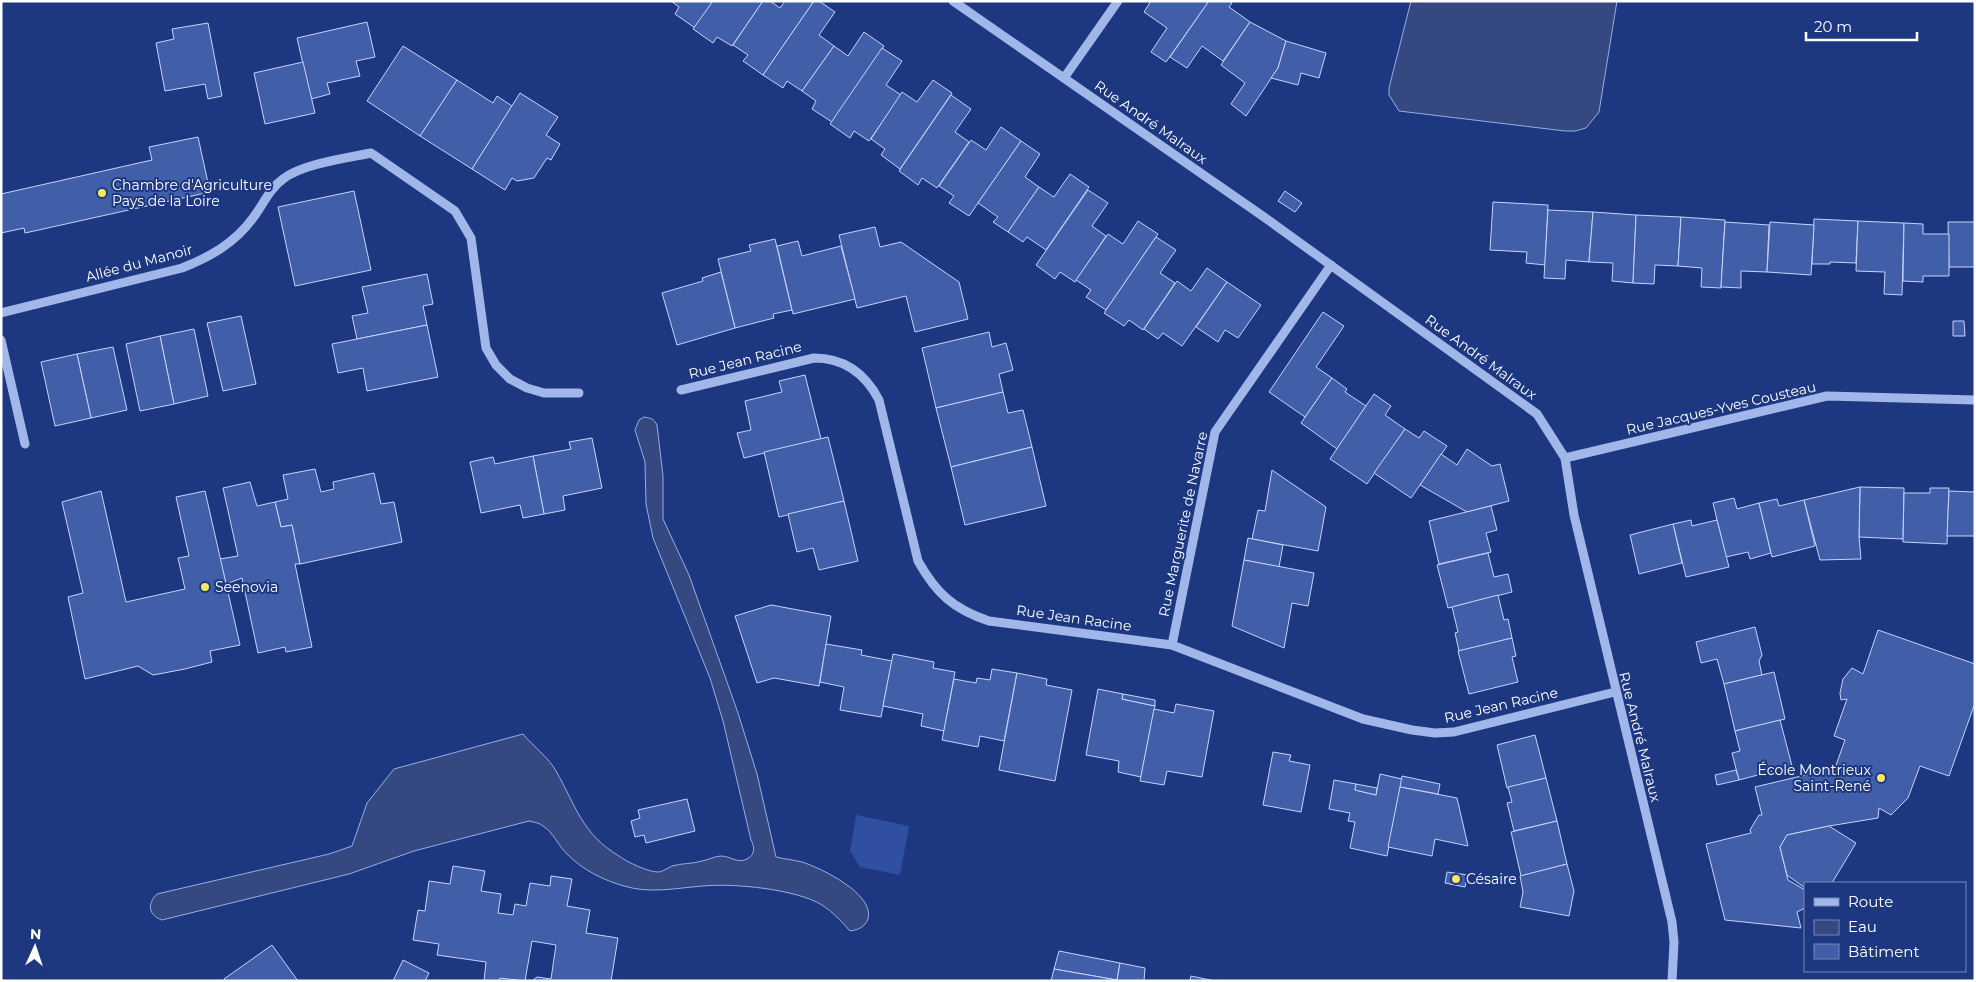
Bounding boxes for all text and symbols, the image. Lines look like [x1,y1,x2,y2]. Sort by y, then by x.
scale bar [1806,10,1917,42]
text: 20 m [1814,17,1852,36]
street label: Rue André Malraux [1091,76,1211,168]
place label: Chambre d'Agriculture Pays de la Loire [112,176,272,210]
marker: Chambre d'Agriculture Pays de la Loire [96,187,108,199]
street label: Allée du Manoir [84,240,195,286]
street label: Rue André Malraux [1422,310,1541,404]
street label: Rue Jean Racine [687,337,803,383]
street label: Rue Jacques-Yves Cousteau [1624,377,1818,439]
street label: Rue Marguerite de Navarre [1155,430,1211,618]
place label: Seenovia [215,578,278,596]
marker: Seenovia [199,581,211,593]
street label: Rue Jean Racine [1015,601,1133,635]
street label: Rue André Malraux [1615,670,1665,805]
street label: Rue Jean Racine [1442,683,1560,727]
place label: École Montrieux Saint-René [1757,761,1872,795]
marker: École Montrieux Saint-René [1875,772,1887,784]
place label: Césaire [1466,870,1517,888]
marker: Césaire [1450,873,1462,885]
legend [1804,882,1966,972]
text: Route [1848,892,1893,911]
text: Eau [1848,917,1877,936]
north arrow [10,922,60,972]
text: N [30,925,42,943]
text: Bâtiment [1848,942,1920,961]

